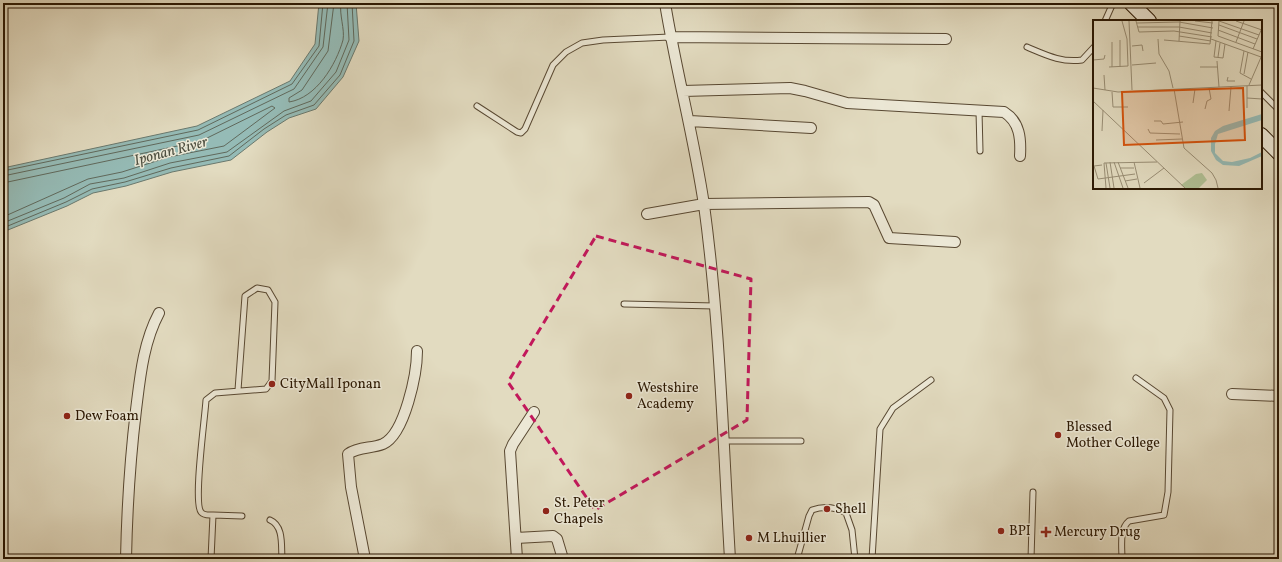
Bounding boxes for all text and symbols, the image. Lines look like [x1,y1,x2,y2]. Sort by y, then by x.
inset map [1093,20,1262,189]
water label: Iponan River [132,132,211,172]
place label: CityMall Iponan [280,375,381,394]
marker: CityMall Iponan [267,379,277,389]
place label: Westshire Academy [637,379,699,414]
marker: Westshire Academy [624,391,634,401]
place label: Dew Foam [75,407,139,426]
marker: Dew Foam [62,411,72,421]
place label: Blessed Mother College [1066,418,1160,453]
marker: Blessed Mother College [1053,430,1063,440]
place label: St. Peter Chapels [554,494,605,529]
place label: Shell [835,500,866,519]
marker: Shell [822,504,832,514]
marker: St. Peter Chapels [541,506,551,516]
place label: BPI [1009,522,1031,541]
place label: Mercury Drug [1054,523,1140,542]
marker: BPI [996,526,1006,536]
marker: Mercury Drug [1041,527,1051,537]
place label: M Lhuillier [757,529,826,548]
marker: M Lhuillier [744,533,754,543]

